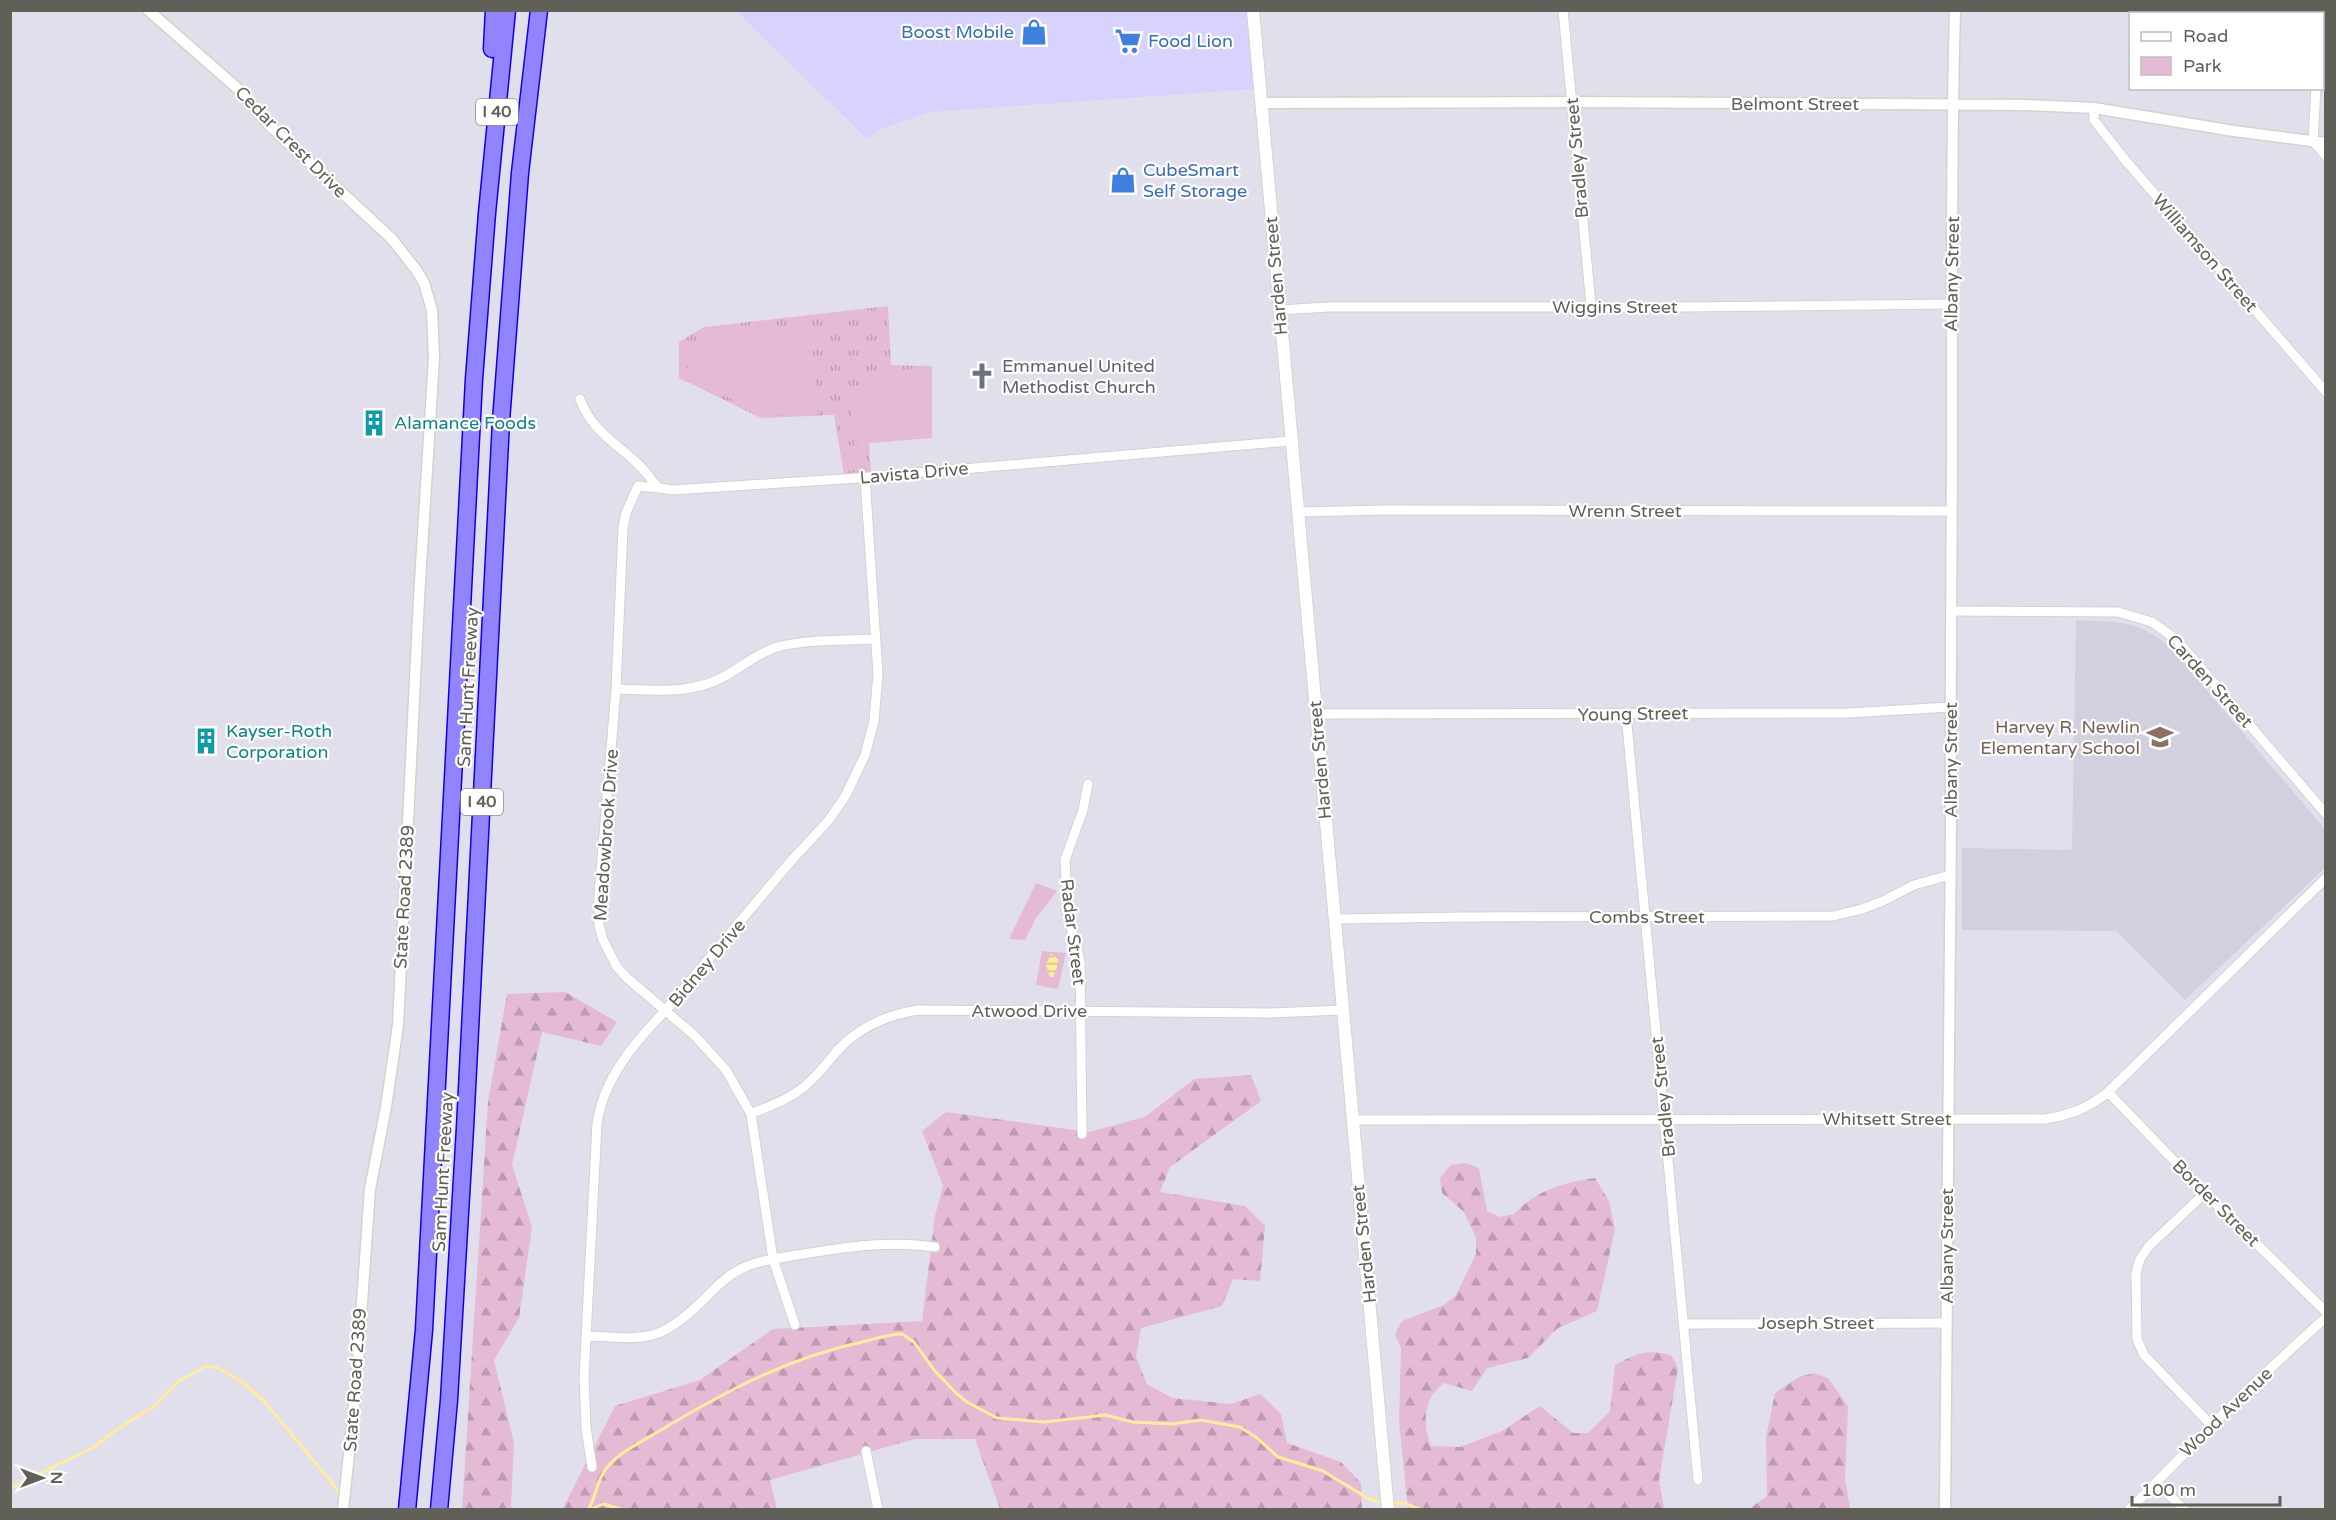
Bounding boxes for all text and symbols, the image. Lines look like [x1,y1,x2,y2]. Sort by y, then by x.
legend [2129,12,2324,90]
shop icon: Boost Mobile [1019,17,1049,47]
place label: Boost Mobile [901,21,1014,43]
text: Road [2183,25,2228,47]
supermarket icon: Food Lion [1113,26,1143,56]
place label: Food Lion [1148,30,1233,52]
text: Park [2183,55,2222,77]
street label: Cedar Crest Drive [230,81,352,203]
street label: Belmont Street [1731,93,1859,115]
street label: Bradley Street [1561,97,1593,219]
road number: I 40 [476,99,518,125]
place label: CubeSmart Self Storage [1143,159,1247,202]
shop icon: CubeSmart Self Storage [1108,165,1138,195]
street label: Williamson Street [2148,189,2262,317]
street label: Harden Street [1260,216,1292,336]
street label: Albany Street [1940,216,1964,332]
street label: Wiggins Street [1552,296,1678,318]
place label: Emmanuel United Methodist Church [1002,355,1156,398]
church icon: Emmanuel United Methodist Church [967,361,997,391]
building icon: Alamance Foods [359,408,389,438]
place label: Alamance Foods [394,412,536,434]
street label: Lavista Drive [859,457,969,489]
street label: Wrenn Street [1568,500,1682,522]
street label: Sam Hunt Freeway [453,606,483,768]
street label: Carden Street [2162,630,2258,732]
street label: Harden Street [1304,700,1336,820]
street label: Young Street [1578,702,1689,726]
street label: Albany Street [1940,702,1962,818]
place label: Harvey R. Newlin Elementary School [1980,716,2140,759]
place label: Kayser-Roth Corporation [226,720,332,763]
school or university icon: Harvey R. Newlin Elementary School [2145,722,2175,752]
building icon: Kayser-Roth Corporation [191,726,221,756]
street label: Meadowbrook Drive [589,748,623,922]
road number: I 40 [461,789,503,815]
street label: State Road 2389 [389,824,419,970]
street label: Radar Street [1056,877,1090,987]
street label: Combs Street [1589,906,1705,928]
street label: Bidney Drive [664,915,750,1011]
street label: Atwood Drive [971,1000,1087,1022]
street label: Bradley Street [1646,1036,1680,1158]
street label: Sam Hunt Freeway [428,1091,458,1253]
street label: Whitsett Street [1822,1108,1952,1130]
street label: Border Street [2168,1155,2264,1251]
street label: Harden Street [1347,1184,1381,1304]
street label: Albany Street [1936,1188,1958,1304]
street label: State Road 2389 [339,1307,371,1453]
street label: Joseph Street [1758,1312,1874,1334]
street label: Wood Avenue [2175,1362,2277,1462]
north arrow [12,1448,72,1508]
scale bar [2132,1469,2280,1507]
text: N [46,1472,66,1484]
text: 100 m [2141,1479,2196,1501]

